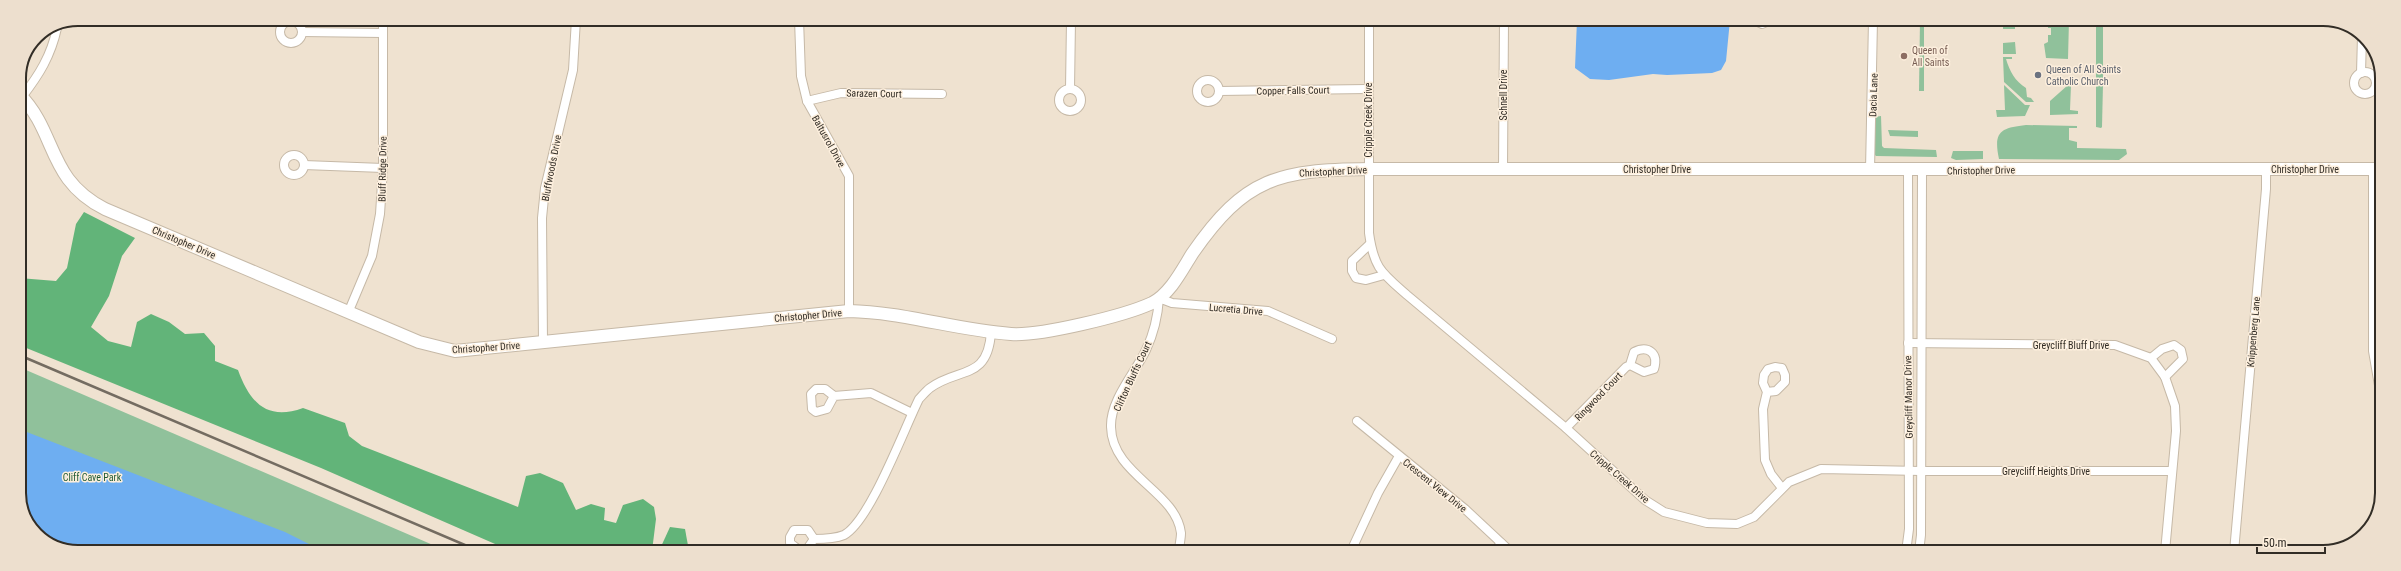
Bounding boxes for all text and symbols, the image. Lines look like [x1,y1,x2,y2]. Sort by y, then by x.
place label: Queen of All Saints [1912,45,1950,68]
marker: Queen of All Saints [1899,51,1909,61]
place label: Queen of All Saints Catholic Church [2046,64,2122,87]
street label: Schnell Drive [1498,69,1509,121]
marker: Queen of All Saints Catholic Church [2033,70,2043,80]
street label: Dacia Lane [1867,73,1880,117]
street label: Cripple Creek Drive [1363,82,1374,157]
street label: Copper Falls Court [1256,84,1330,97]
street label: Sarazen Court [846,88,902,99]
street label: Baltusrol Drive [810,113,847,169]
street label: Bluffwoods Drive [540,134,563,202]
street label: Bluff Ridge Drive [376,136,389,202]
street label: Christopher Drive [1299,164,1368,179]
street label: Christopher Drive [1623,164,1691,175]
street label: Christopher Drive [1947,164,2015,177]
street label: Christopher Drive [2271,164,2339,175]
street label: Christopher Drive [150,224,218,261]
street label: Knippenberg Lane [2245,296,2262,368]
street label: Lucretia Drive [1209,302,1264,317]
street label: Christopher Drive [774,307,843,324]
street label: Clifton Bluffs Court [1111,339,1154,413]
street label: Christopher Drive [452,340,521,355]
street label: Greycliff Bluff Drive [2033,340,2110,351]
street label: Greycliff Manor Drive [1902,355,1915,439]
street label: Ringwood Court [1573,370,1624,423]
street label: Cripple Creek Drive [1588,448,1652,505]
street label: Crescent View Drive [1401,456,1469,515]
street label: Greycliff Heights Drive [2002,466,2090,477]
park label: Cliff Cave Park [63,472,122,483]
scale bar [2257,529,2325,555]
text: 50 m [2263,536,2287,550]

